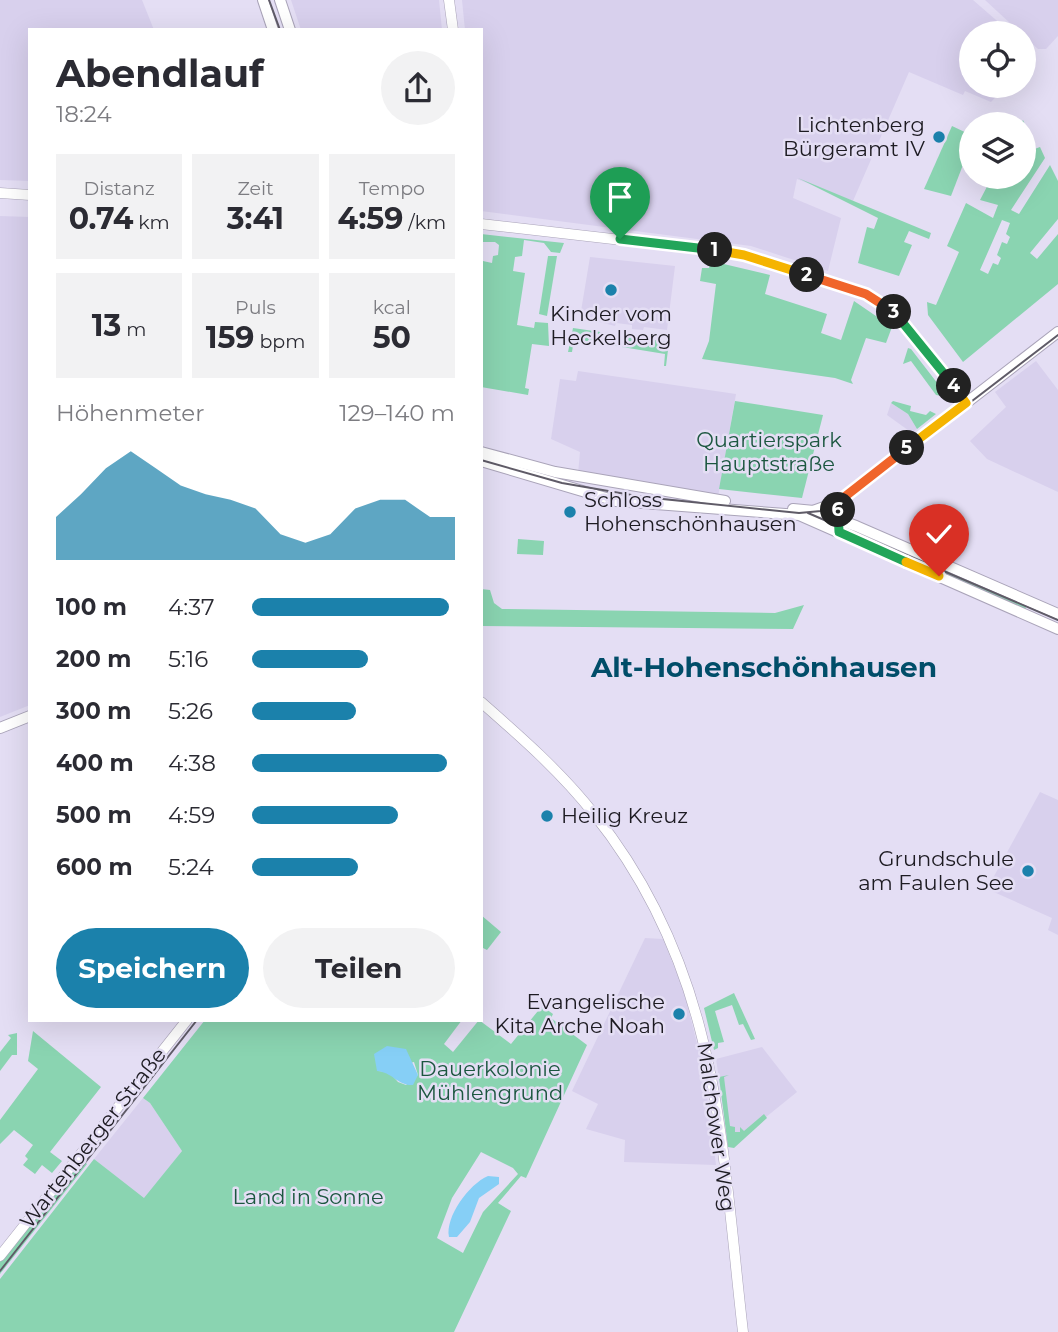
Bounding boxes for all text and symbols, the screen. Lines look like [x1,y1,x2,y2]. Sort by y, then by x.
map controls [959,21,1036,189]
button: locate [959,21,1036,98]
text: Abendlauf [56,50,264,97]
button: share [381,51,455,125]
text: 18:24 [56,100,112,128]
place label: Lichtenberg Bürgeramt IV [783,112,925,161]
button: layers [959,112,1036,189]
marker: Lichtenberg Bürgeramt IV [931,129,947,145]
pin [590,167,650,239]
text: Distanz [84,177,155,200]
text: Zeit [237,177,274,200]
text: Tempo [359,177,425,200]
icon: arrive [601,178,639,216]
text: 0.74 [69,200,133,237]
text: 3:41 [227,200,284,237]
text: 4:59 [338,200,403,237]
text: km [133,211,170,234]
text: /km [403,211,446,234]
pin: 1 [698,232,732,268]
text: 1 [711,238,718,261]
pin: 2 [790,258,824,292]
text: 2 [801,263,812,286]
marker: Kinder vom Heckelberg [603,282,619,298]
pin: 3 [876,294,912,330]
text: Puls [235,296,276,319]
text: kcal [373,296,411,319]
text: 3 [888,300,899,323]
place label: Kinder vom Heckelberg [550,301,672,350]
text: 13 [92,307,121,344]
text: m [121,318,147,341]
text: 159 [206,319,254,356]
text: 50 [373,319,411,356]
text: bpm [254,330,305,353]
pin: 4 [936,368,972,404]
text: 4 [947,374,960,397]
text: Höhenmeter [56,399,204,427]
text: 129–140 m [339,399,455,427]
park label: Quartierspark Hauptstraße [696,427,842,476]
pin: 5 [890,430,925,466]
text: 5 [901,436,912,459]
place label: Schloss Hohenschönhausen [584,487,797,536]
pin: 6 [820,492,856,528]
text: 6 [831,498,844,521]
marker: Schloss Hohenschönhausen [562,504,578,520]
pin [909,504,969,576]
icon: check [920,515,958,553]
text: 100 m [56,593,127,621]
text: 4:37 [168,593,214,621]
text: 200 m [56,645,131,673]
text: 5:16 [168,645,208,673]
district label: Alt-Hohenschönhausen [590,650,937,684]
text: 300 m [56,697,132,725]
text: 5:26 [168,697,213,725]
text: 400 m [56,749,134,777]
text: 4:38 [168,749,216,777]
text: 500 m [56,801,132,829]
text: 4:59 [168,801,215,829]
place label: Heilig Kreuz [561,803,688,828]
marker: Heilig Kreuz [539,808,555,824]
place label: Grundschule am Faulen See [858,846,1014,895]
text: 600 m [56,853,133,881]
text: 5:24 [168,853,214,881]
marker: Grundschule am Faulen See [1020,863,1036,879]
button: Speichern [56,928,249,1008]
button: Teilen [263,928,455,1008]
place label: Evangelische Kita Arche Noah [495,989,665,1038]
marker: Evangelische Kita Arche Noah [671,1006,687,1022]
street label: Malchower Weg [692,1041,741,1213]
street label: Wartenberger Straße [14,1042,171,1233]
park label: Dauerkolonie Mühlengrund [417,1056,563,1105]
park label: Land in Sonne [232,1184,384,1209]

